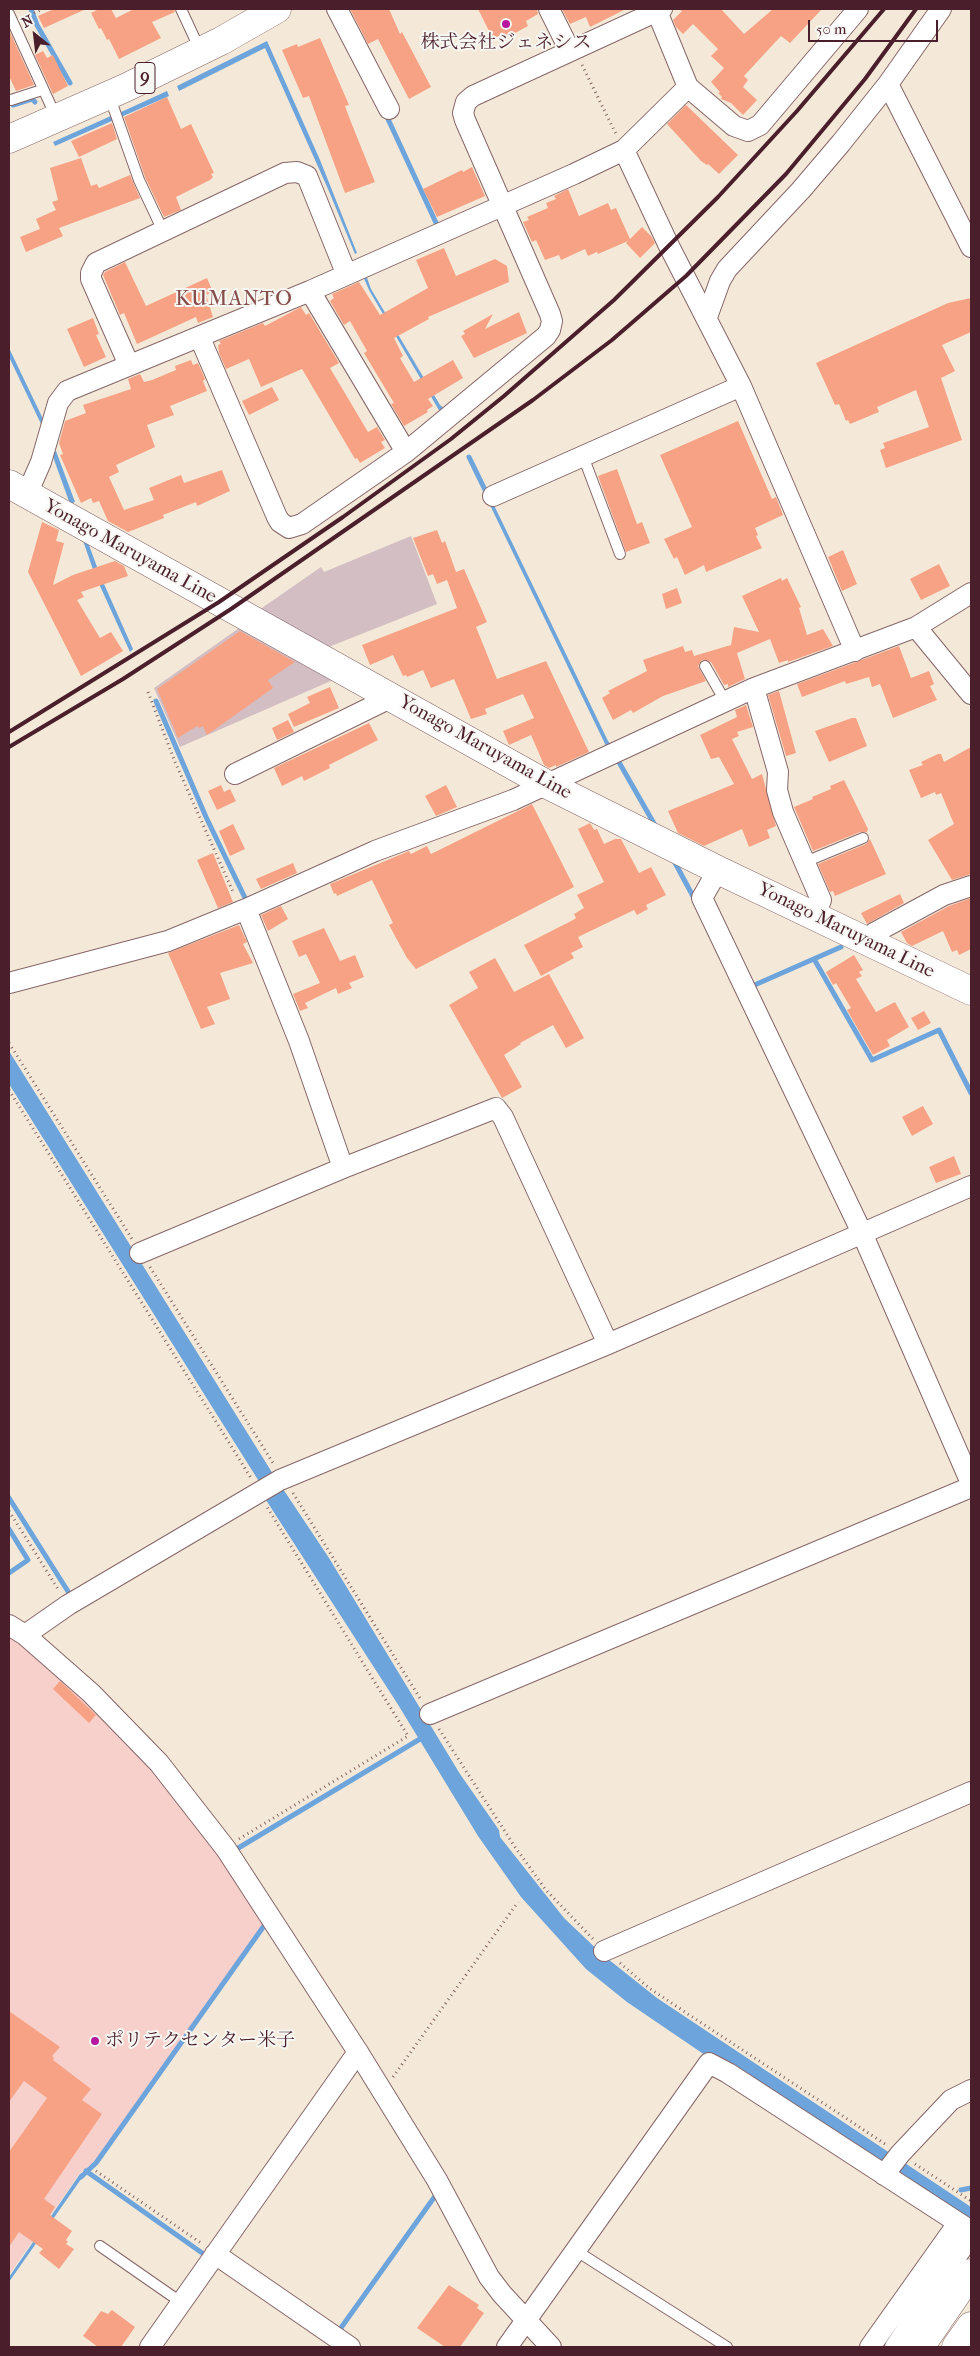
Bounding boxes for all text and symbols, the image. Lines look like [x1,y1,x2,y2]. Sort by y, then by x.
north arrow [10,10,60,60]
scale bar [810,10,940,42]
text: N [19,11,36,31]
marker: 株式会社ジェネシス [500,18,512,30]
text: 50 m [816,20,846,38]
place label: 株式会社ジェネシス [421,32,591,54]
road number: 9 [135,62,155,94]
district label: KUMANTO [174,287,294,313]
street label: Yonago Maruyama Line [40,495,220,609]
street label: Yonago Maruyama Line [395,691,575,805]
street label: Yonago Maruyama Line [754,878,938,984]
place label: ポリテクセンター米子 [105,2030,295,2052]
marker: ポリテクセンター米子 [89,2035,101,2047]

